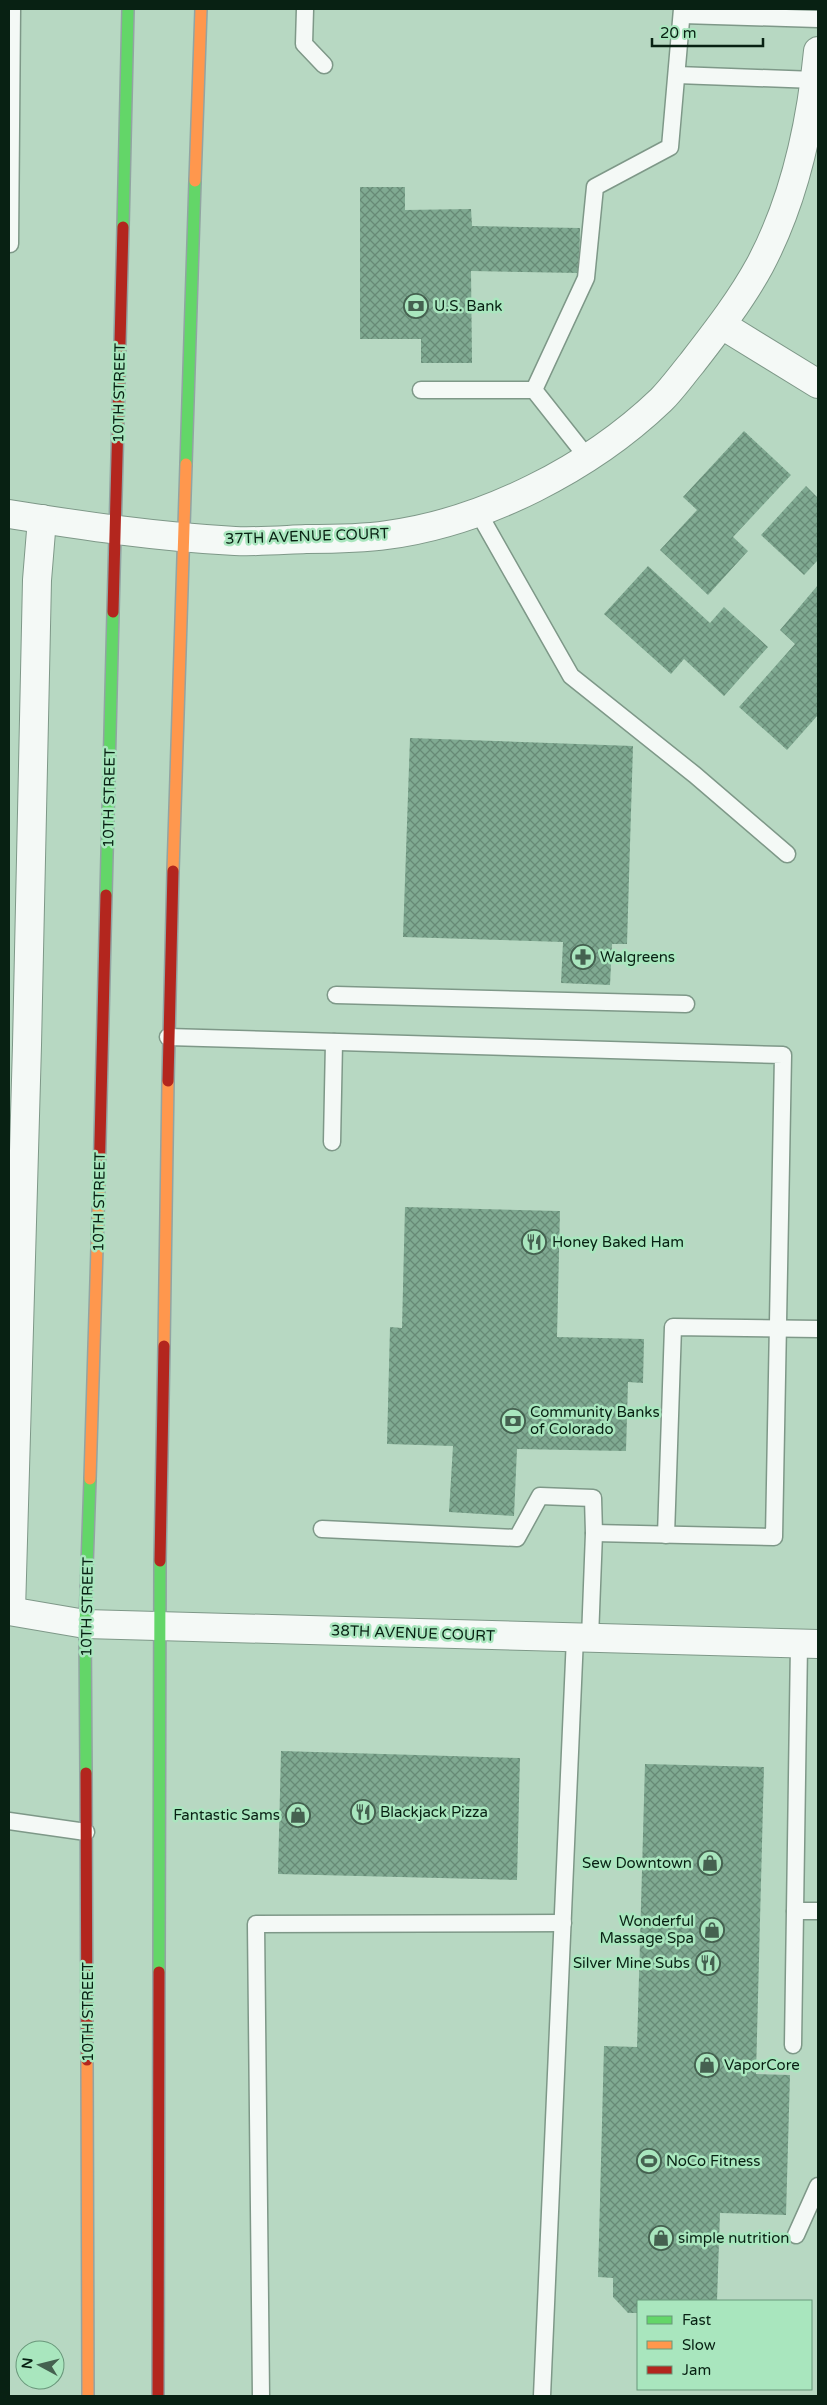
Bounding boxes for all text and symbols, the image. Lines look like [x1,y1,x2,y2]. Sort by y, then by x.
scale bar [652,15,763,47]
text: 20 m [660,24,697,42]
bank icon: U.S. Bank [403,293,429,319]
place label: U.S. Bank [434,297,502,315]
street label: 10TH STREET [109,343,129,443]
street label: 37TH AVENUE COURT [225,524,389,548]
street label: 10TH STREET [99,748,119,848]
pharmacy icon: Walgreens [570,944,596,970]
place label: Walgreens [600,948,675,966]
street label: 10TH STREET [89,1152,109,1252]
restaurant icon: Honey Baked Ham [521,1229,547,1255]
place label: Honey Baked Ham [552,1233,684,1251]
place label: Community Banks of Colorado [530,1403,660,1438]
bank icon: Community Banks of Colorado [500,1408,526,1434]
street label: 10TH STREET [77,1557,97,1657]
street label: 38TH AVENUE COURT [331,1621,495,1645]
restaurant icon: Blackjack Pizza [350,1799,376,1825]
shop icon: Fantastic Sams [285,1802,311,1828]
place label: Blackjack Pizza [380,1803,488,1821]
place label: Fantastic Sams [173,1806,280,1824]
shop icon: Sew Downtown [697,1850,723,1876]
place label: Sew Downtown [582,1854,692,1872]
place label: Wonderful Massage Spa [599,1912,694,1947]
shop icon: Wonderful Massage Spa [699,1917,725,1943]
restaurant icon: Silver Mine Subs [695,1950,721,1976]
place label: Silver Mine Subs [573,1954,690,1972]
street label: 10TH STREET [79,1962,97,2062]
shop icon: VaporCore [694,2052,720,2078]
place label: VaporCore [724,2056,800,2074]
sports icon: NoCo Fitness [636,2148,662,2174]
place label: NoCo Fitness [666,2152,761,2170]
shop icon: simple nutrition [648,2225,674,2251]
place label: simple nutrition [678,2229,789,2247]
legend [637,2300,812,2390]
text: Fast [682,2311,712,2329]
text: Slow [682,2336,716,2354]
north arrow [15,2340,65,2390]
text: N [18,2357,37,2370]
text: Jam [682,2361,711,2379]

